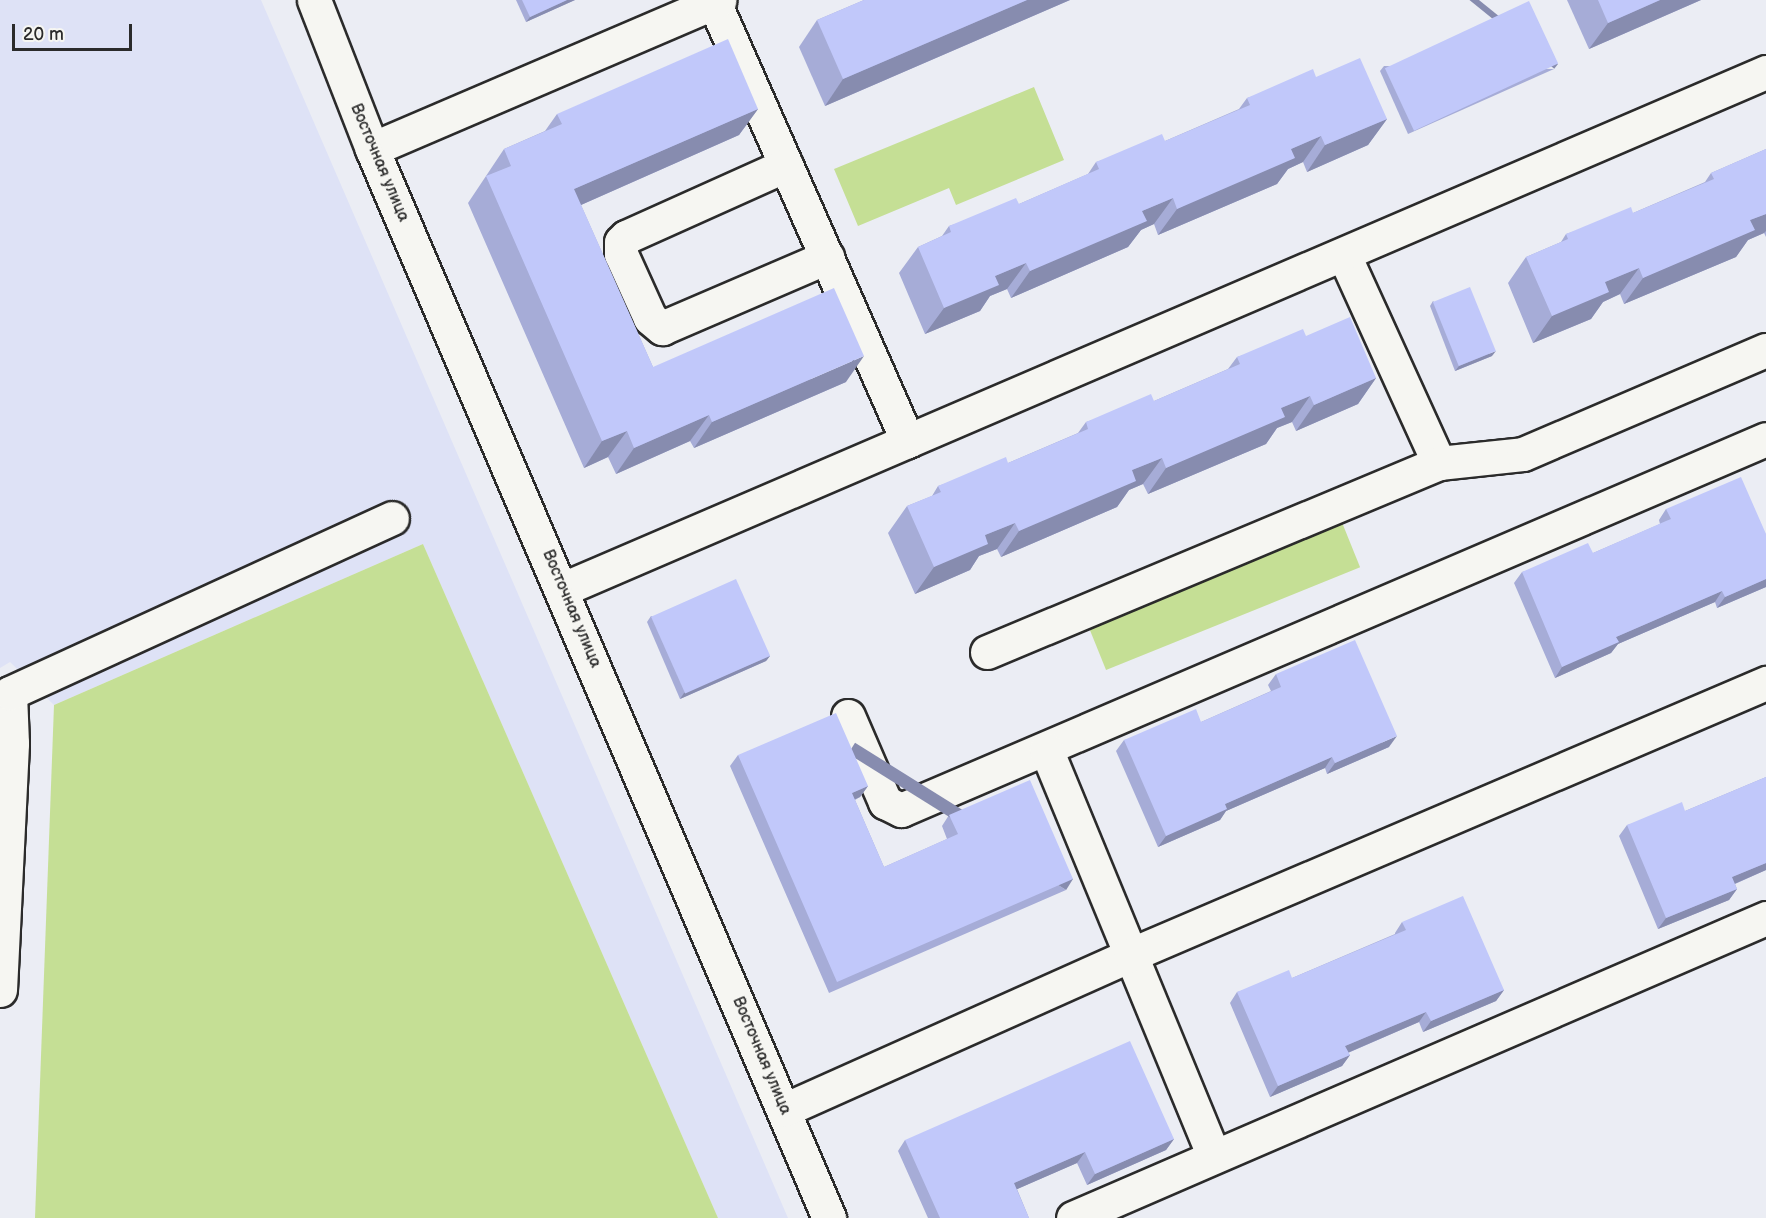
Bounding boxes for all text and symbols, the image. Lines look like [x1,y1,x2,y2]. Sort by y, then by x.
scale bar [15,12,135,50]
text: 20 m [23,24,64,45]
street label: Восточная улица [346,101,412,225]
street label: Восточная улица [538,547,604,671]
street label: Восточная улица [728,994,794,1118]

